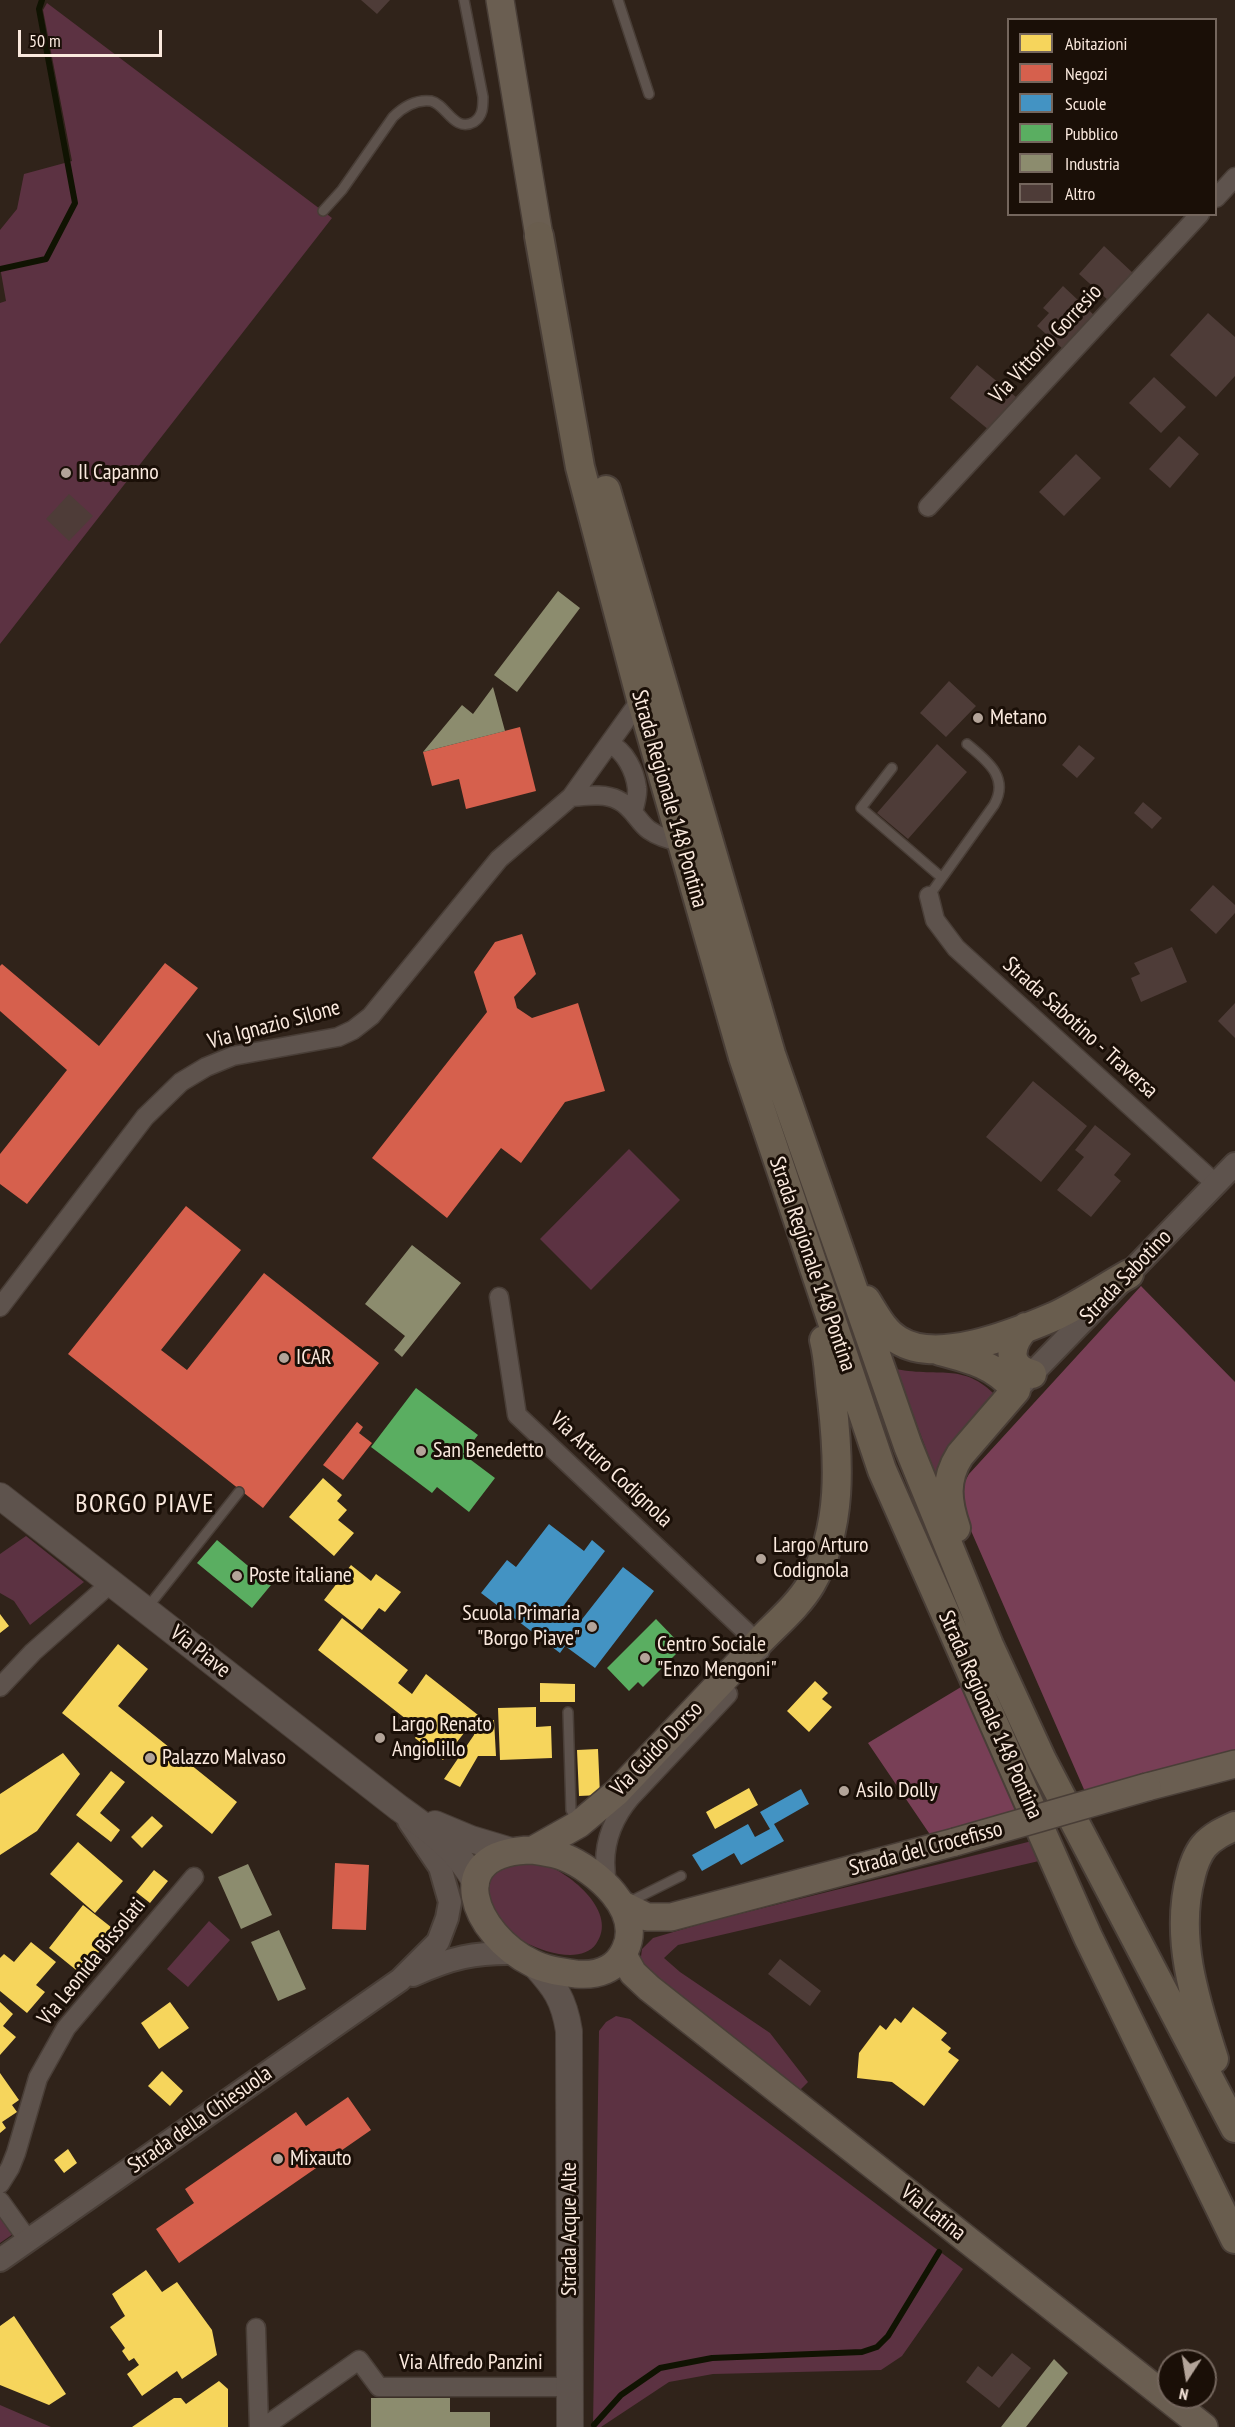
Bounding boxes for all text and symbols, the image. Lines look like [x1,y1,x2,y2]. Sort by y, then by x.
scale bar [21,18,165,56]
legend [1007,18,1217,216]
text: 50 m [29,29,61,52]
text: Abitazioni [1065,32,1127,55]
text: Negozi [1065,62,1108,85]
text: Scuole [1065,92,1106,115]
text: Pubblico [1065,122,1118,145]
text: Industria [1065,152,1120,175]
text: Altro [1065,182,1095,205]
street label: Via Vittorio Gorresio [984,279,1108,409]
place label: Il Capanno [78,460,159,486]
marker: Il Capanno [59,466,73,480]
street label: Strada Regionale 148 Pontina [625,687,713,911]
place label: Metano [990,705,1047,731]
marker: Metano [971,711,985,725]
street label: Strada Sabotino - Traversa [997,952,1163,1104]
street label: Via Ignazio Silone [205,995,343,1055]
street label: Strada Regionale 148 Pontina [763,1153,861,1375]
street label: Strada Sabotino [1075,1224,1177,1330]
place label: ICAR [296,1345,332,1371]
marker: ICAR [277,1351,291,1365]
street label: Via Arturo Codignola [545,1407,677,1533]
place label: San Benedetto [433,1438,544,1464]
marker: San Benedetto [414,1444,428,1458]
district label: BORGO PIAVE [75,1489,215,1521]
place label: Largo Arturo Codignola [773,1533,868,1585]
marker: Largo Arturo Codignola [754,1552,768,1566]
place label: Poste italiane [249,1563,352,1589]
marker: Poste italiane [230,1569,244,1583]
place label: Scuola Primaria "Borgo Piave" [462,1601,580,1652]
street label: Strada Regionale 148 Pontina [932,1607,1048,1823]
street label: Via Piave [164,1620,236,1684]
marker: Scuola Primaria "Borgo Piave" [585,1620,599,1634]
place label: Centro Sociale "Enzo Mengoni" [657,1632,777,1684]
marker: Centro Sociale "Enzo Mengoni" [638,1651,652,1665]
street label: Via Guido Dorso [605,1696,709,1802]
place label: Largo Renato Angiolillo [392,1712,492,1764]
marker: Largo Renato Angiolillo [373,1731,387,1745]
place label: Palazzo Malvaso [162,1745,286,1771]
marker: Palazzo Malvaso [143,1751,157,1765]
place label: Asilo Dolly [856,1778,937,1804]
marker: Asilo Dolly [837,1784,851,1798]
street label: Strada del Crocefisso [846,1816,1006,1882]
street label: Via Leonida Bissolati [32,1893,152,2031]
street label: Strada della Chiesuola [123,2061,277,2179]
place label: Mixauto [290,2146,352,2172]
marker: Mixauto [271,2152,285,2166]
street label: Strada Acque Alte [557,2162,583,2296]
street label: Via Latina [895,2179,971,2247]
north arrow [1157,2349,1217,2409]
street label: Via Alfredo Panzini [399,2350,543,2376]
text: N [1177,2384,1190,2405]

